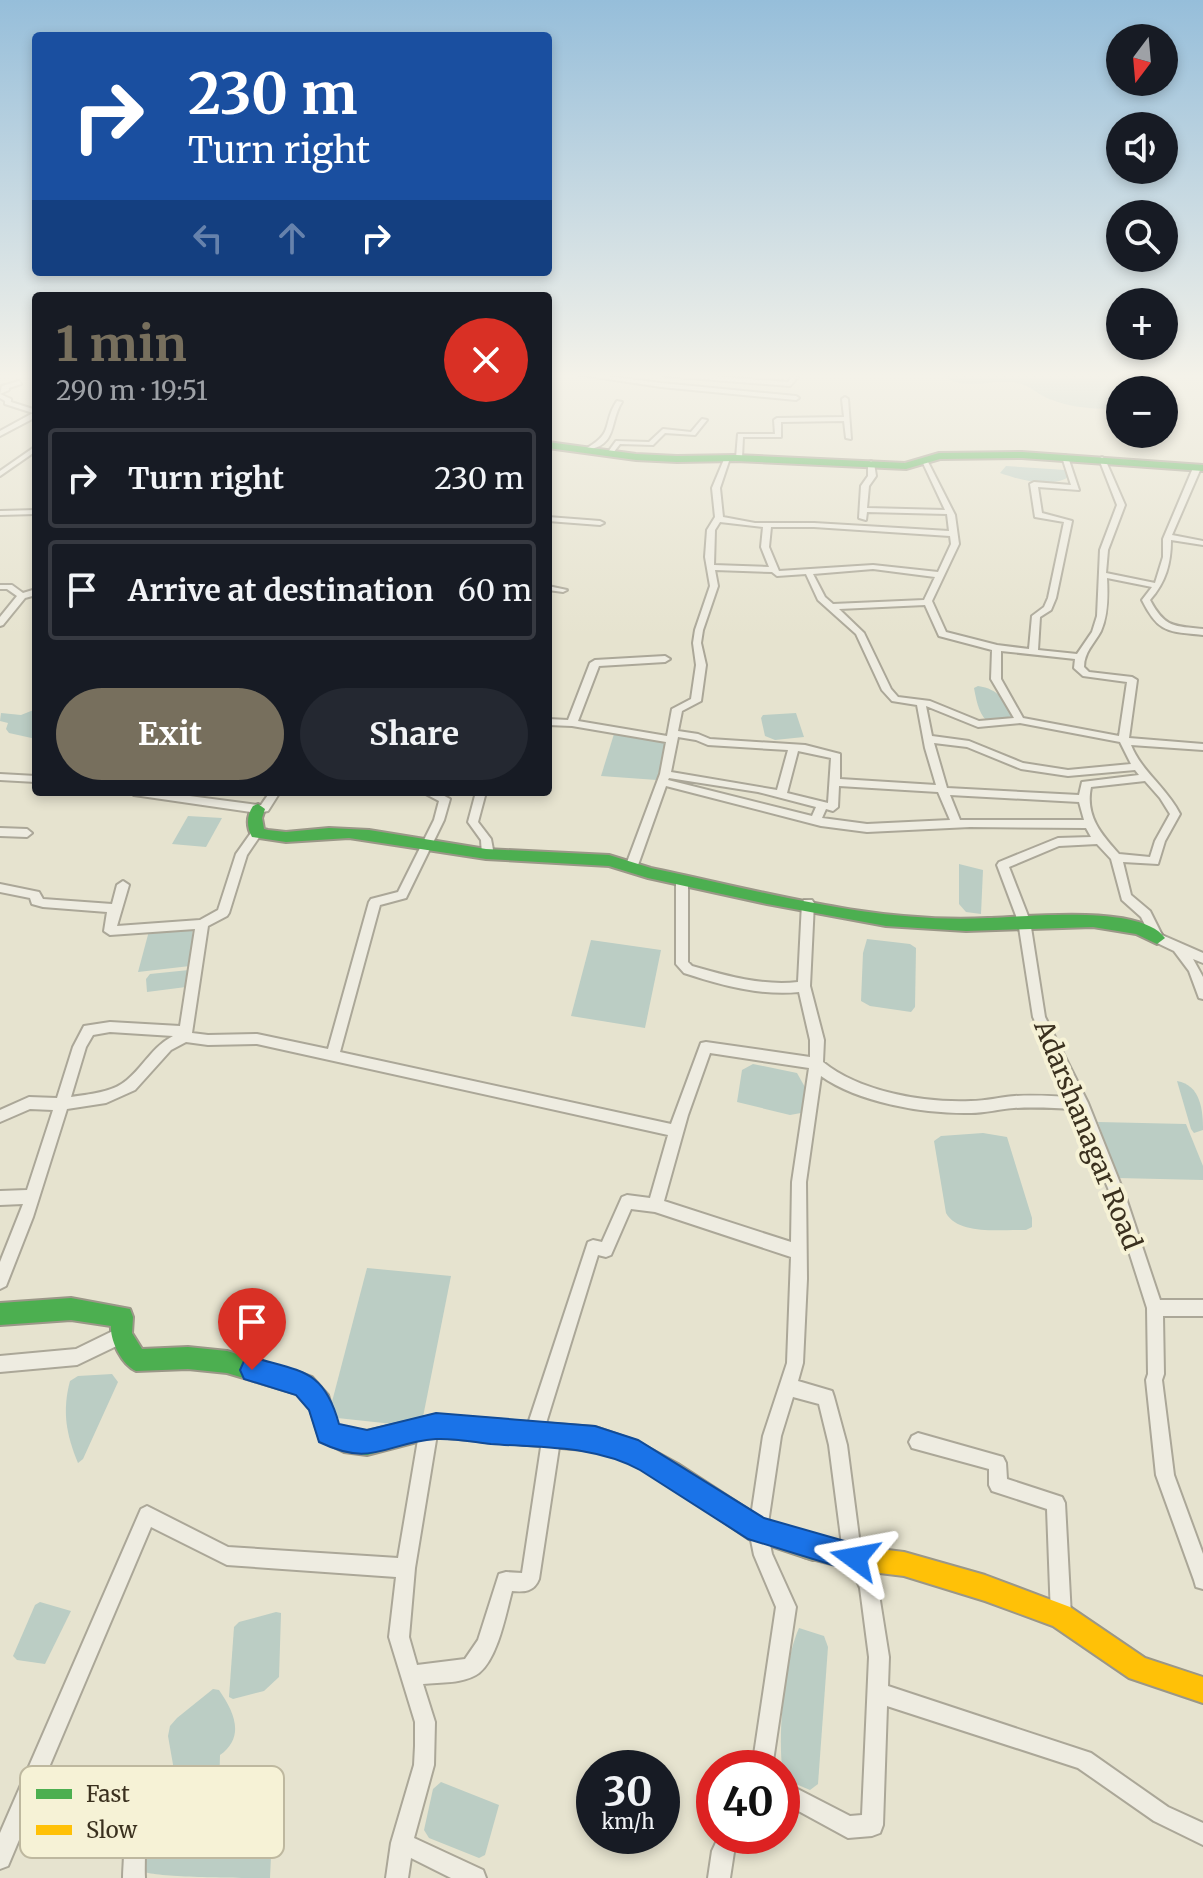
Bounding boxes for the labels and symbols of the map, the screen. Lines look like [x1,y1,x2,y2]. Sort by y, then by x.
north arrow [1106,24,1178,96]
street label: Adarshanagar Road [1027,1014,1150,1255]
pin [218,1288,286,1370]
position arrow [813,1516,897,1600]
speed limit sign: 40 [696,1750,800,1854]
legend [20,1766,284,1858]
text: Fast [86,1780,130,1808]
text: Slow [86,1816,137,1844]

